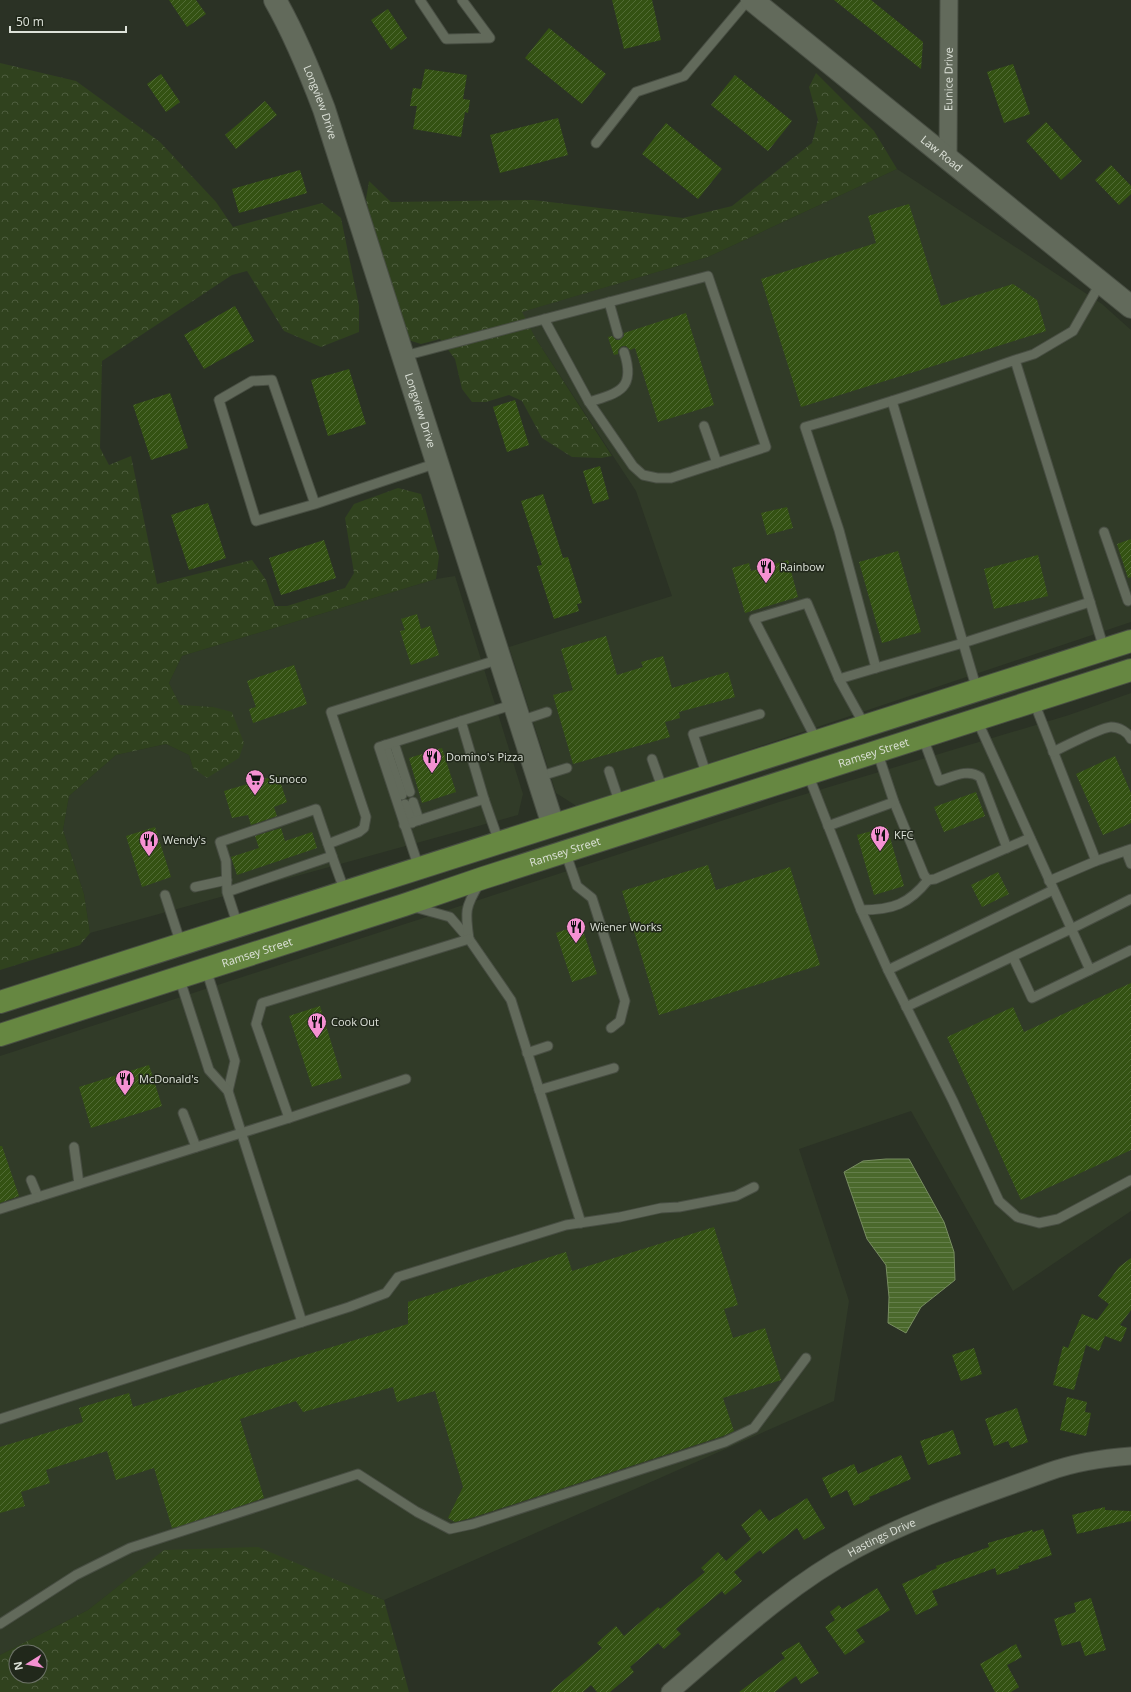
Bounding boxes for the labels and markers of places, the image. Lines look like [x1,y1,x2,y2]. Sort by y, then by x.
restaurant icon: Rainbow [755,556,777,584]
place label: Rainbow [780,559,825,574]
restaurant icon: Domino's Pizza [421,746,443,774]
place label: Domino's Pizza [446,749,523,764]
supermarket icon: Sunoco [244,768,266,796]
place label: Sunoco [269,771,307,786]
restaurant icon: KFC [869,824,891,852]
place label: KFC [894,827,913,842]
restaurant icon: Wendy's [138,829,160,857]
place label: Wendy's [163,832,206,847]
restaurant icon: Wiener Works [565,916,587,944]
place label: Wiener Works [590,919,662,934]
restaurant icon: Cook Out [306,1011,328,1039]
place label: Cook Out [331,1014,379,1029]
restaurant icon: McDonald's [114,1068,136,1096]
place label: McDonald's [139,1071,199,1086]

